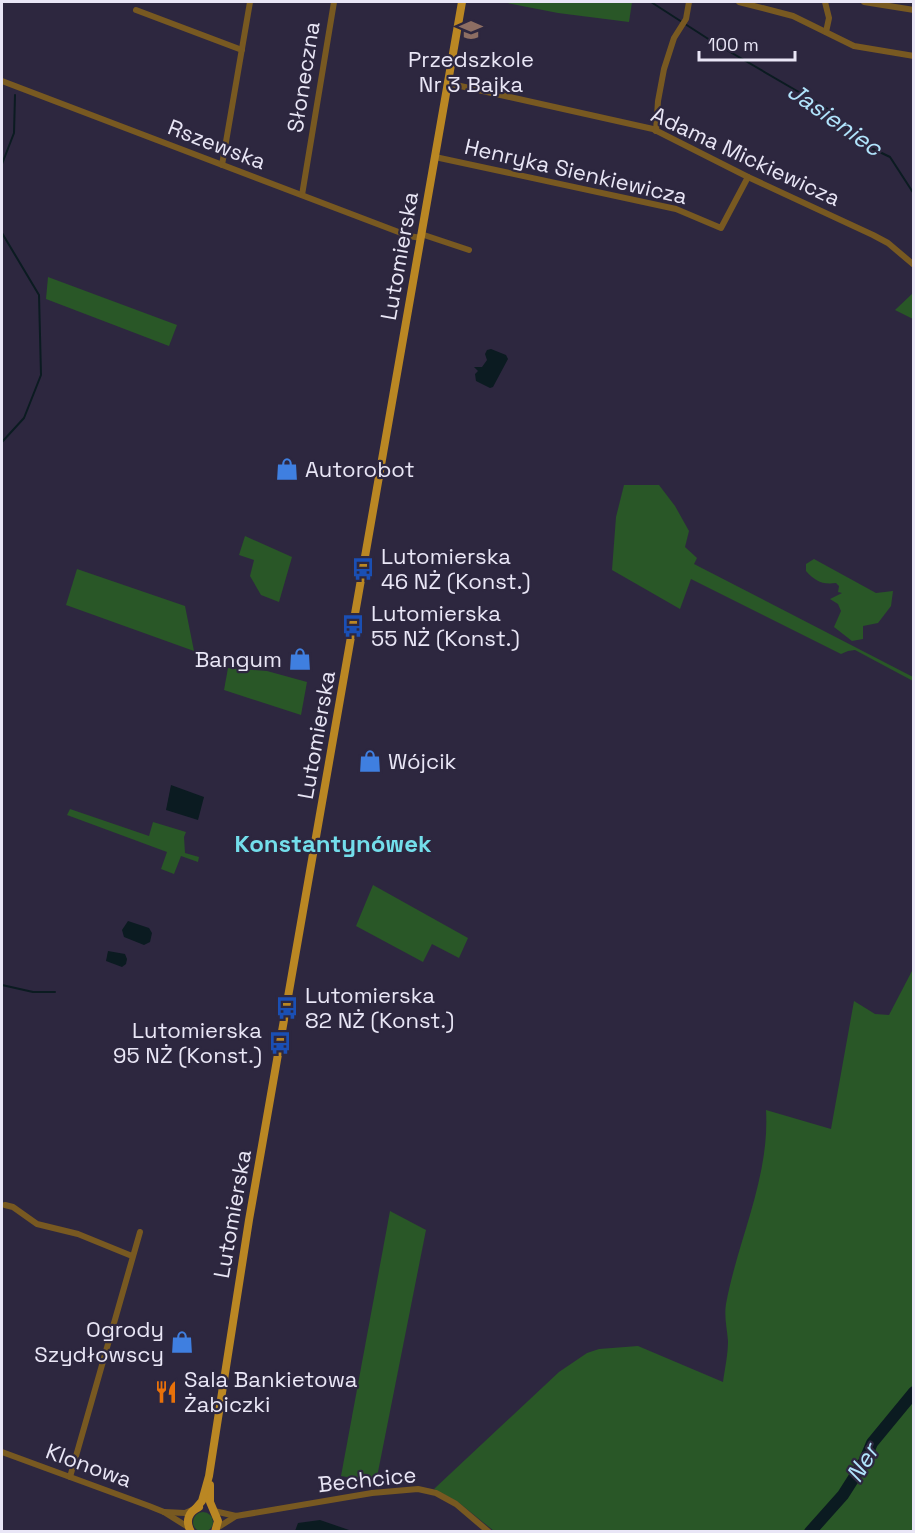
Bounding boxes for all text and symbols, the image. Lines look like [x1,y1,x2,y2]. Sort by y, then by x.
school or university icon: Przedszkole Nr 3 Bajka [458,17,484,43]
street label: Słoneczna [280,19,326,135]
scale bar [699,24,795,62]
text: 100 m [708,33,759,56]
place label: Przedszkole Nr 3 Bajka [408,45,534,98]
water label: Jasieniec [781,75,890,164]
street label: Adama Mickiewicza [647,100,845,212]
street label: Rszewska [164,113,270,176]
street label: Henryka Sienkiewicza [462,132,690,210]
street label: Lutomierska [374,189,424,322]
place label: Autorobot [305,455,415,483]
shop icon: Autorobot [274,456,300,482]
place label: Lutomierska 46 NŻ (Konst.) [381,542,531,595]
bus stop icon: Lutomierska 46 NŻ (Konst.) [350,556,376,582]
place label: Lutomierska 55 NŻ (Konst.) [371,599,520,652]
bus stop icon: Lutomierska 55 NŻ (Konst.) [340,613,366,639]
place label: Bangum [195,645,282,673]
shop icon: Bangum [287,646,313,672]
street label: Lutomierska [291,668,341,801]
place label: Wójcik [388,747,457,775]
shop icon: Wójcik [357,748,383,774]
district label: Konstantynówek [234,828,432,859]
place label: Lutomierska 82 NŻ (Konst.) [305,981,454,1034]
bus stop icon: Lutomierska 82 NŻ (Konst.) [274,995,300,1021]
place label: Lutomierska 95 NŻ (Konst.) [113,1016,262,1069]
bus stop icon: Lutomierska 95 NŻ (Konst.) [267,1030,293,1056]
street label: Lutomierska [207,1147,257,1280]
place label: Ogrody Szydłowscy [34,1315,164,1368]
shop icon: Ogrody Szydłowscy [169,1329,195,1355]
place label: Sala Bankietowa Żabiczki [184,1365,358,1418]
restaurant icon: Sala Bankietowa Żabiczki [153,1379,179,1405]
water label: Ner [839,1436,887,1488]
street label: Klonowa [42,1437,136,1494]
street label: Bechcice [316,1460,418,1498]

